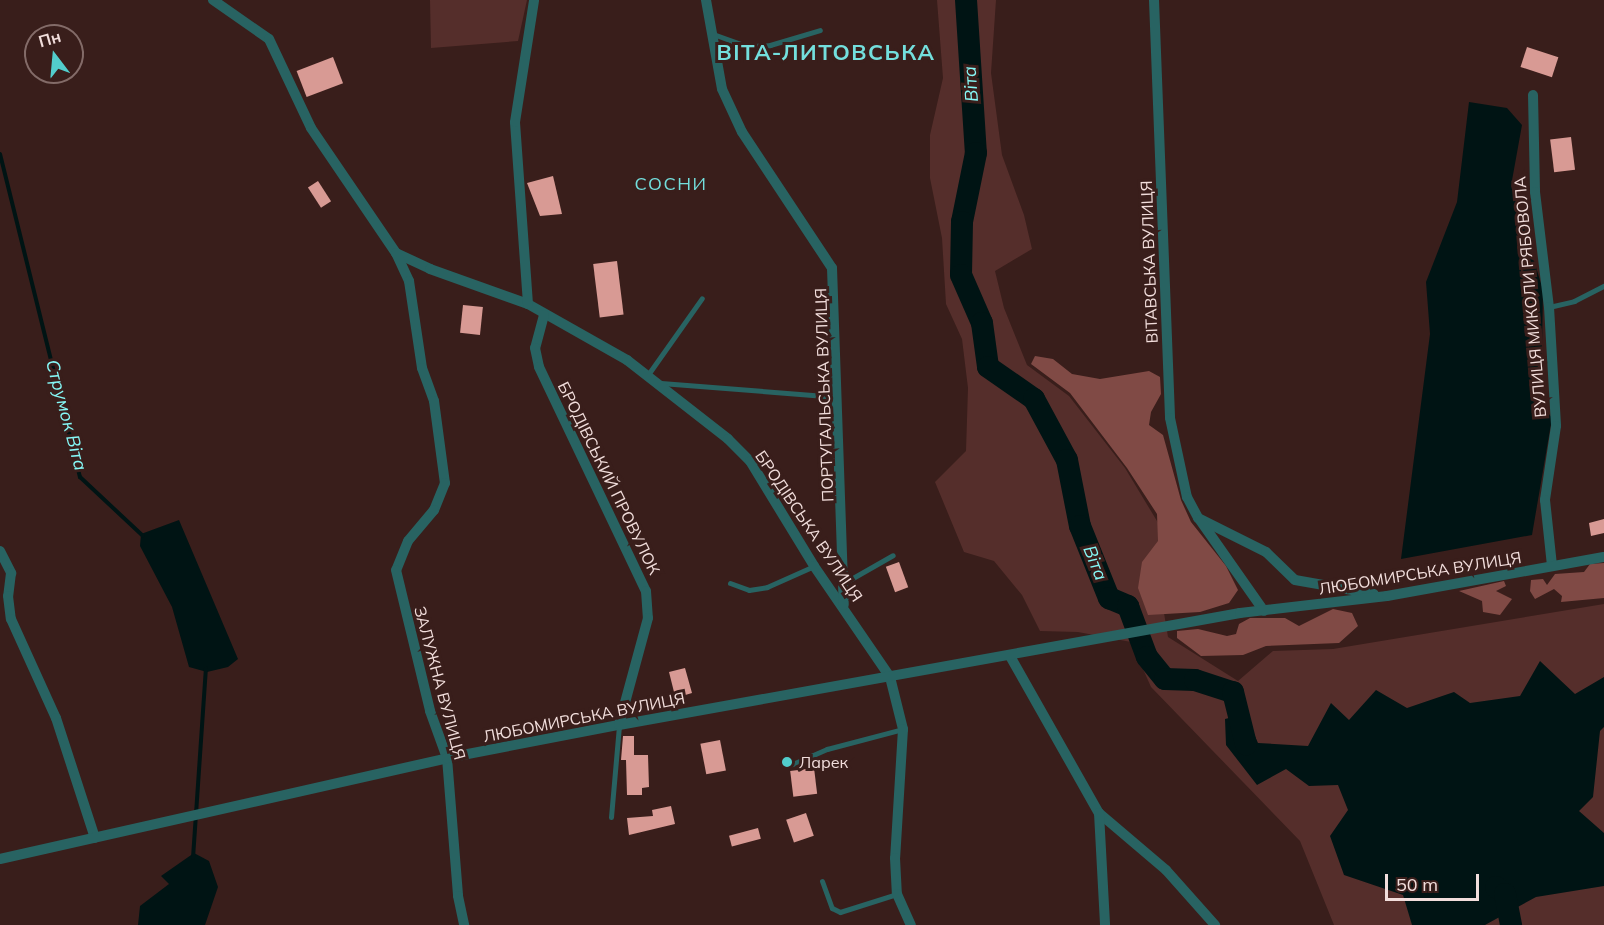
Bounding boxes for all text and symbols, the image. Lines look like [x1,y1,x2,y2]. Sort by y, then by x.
north arrow [24,24,84,84]
text: Пн [36,26,63,51]
district label: ВІТА-ЛИТОВСЬКА [716,40,936,66]
water label: Віта [959,65,983,103]
district label: СОСНИ [634,173,708,195]
street label: ВУЛИЦЯ МИКОЛИ РЯБОВОЛА [1510,176,1550,418]
street label: ВІТАВСЬКА ВУЛИЦЯ [1137,180,1161,344]
street label: ПОРТУГАЛЬСЬКА ВУЛИЦЯ [811,288,837,502]
water label: Струмок Віта [41,357,91,473]
street label: БРОДІВСЬКИЙ ПРОВУЛОК [554,378,664,578]
street label: БРОДІВСЬКА ВУЛИЦЯ [751,447,867,605]
water label: Віта [1078,542,1112,584]
street label: ЛЮБОМИРСЬКА ВУЛИЦЯ [1317,547,1523,599]
street label: ЗАЛУЖНА ВУЛИЦЯ [410,604,470,762]
street label: ЛЮБОМИРСЬКА ВУЛИЦЯ [482,688,686,746]
place label: Ларек [799,752,848,772]
marker: Ларек [780,755,794,769]
scale bar [1388,862,1482,900]
text: 50 m [1396,873,1438,896]

